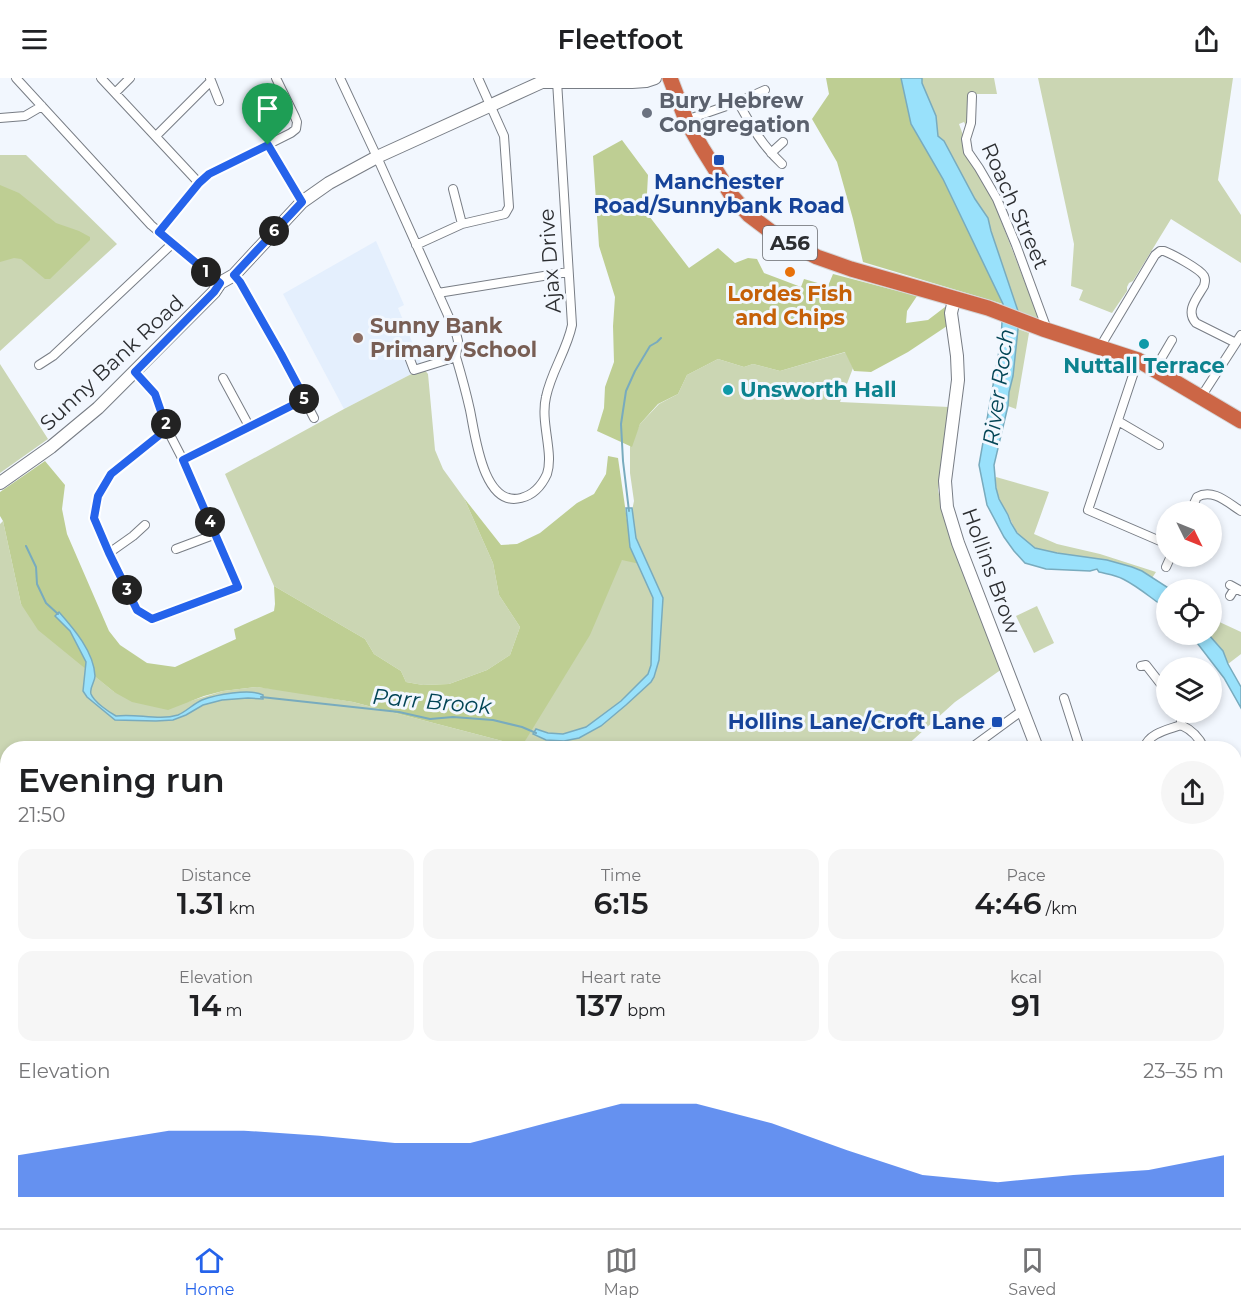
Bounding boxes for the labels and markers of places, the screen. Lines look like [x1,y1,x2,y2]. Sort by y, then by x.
pin [242,83,293,145]
place label: Bury Hebrew Congregation [659,88,810,137]
marker: Bury Hebrew Congregation [640,106,654,120]
marker: Manchester Road/Sunnybank Road [712,153,726,167]
place label: Manchester Road/Sunnybank Road [593,169,845,218]
pin: 6 [259,216,289,246]
pin: 1 [191,257,221,287]
marker: Lordes Fish and Chips [783,265,797,279]
place label: Lordes Fish and Chips [727,281,853,330]
place label: Sunny Bank Primary School [370,313,537,362]
marker: Sunny Bank Primary School [351,331,365,345]
marker: Nuttall Terrace [1137,337,1151,351]
place label: Nuttall Terrace [1063,353,1225,378]
place label: Unsworth Hall [740,377,897,402]
marker: Unsworth Hall [721,383,735,397]
pin: 5 [289,384,319,414]
pin: 2 [151,409,181,439]
pin: 4 [195,507,225,537]
pin: 3 [112,575,142,605]
place label: Hollins Lane/Croft Lane [728,709,985,734]
marker: Hollins Lane/Croft Lane [990,715,1004,729]

